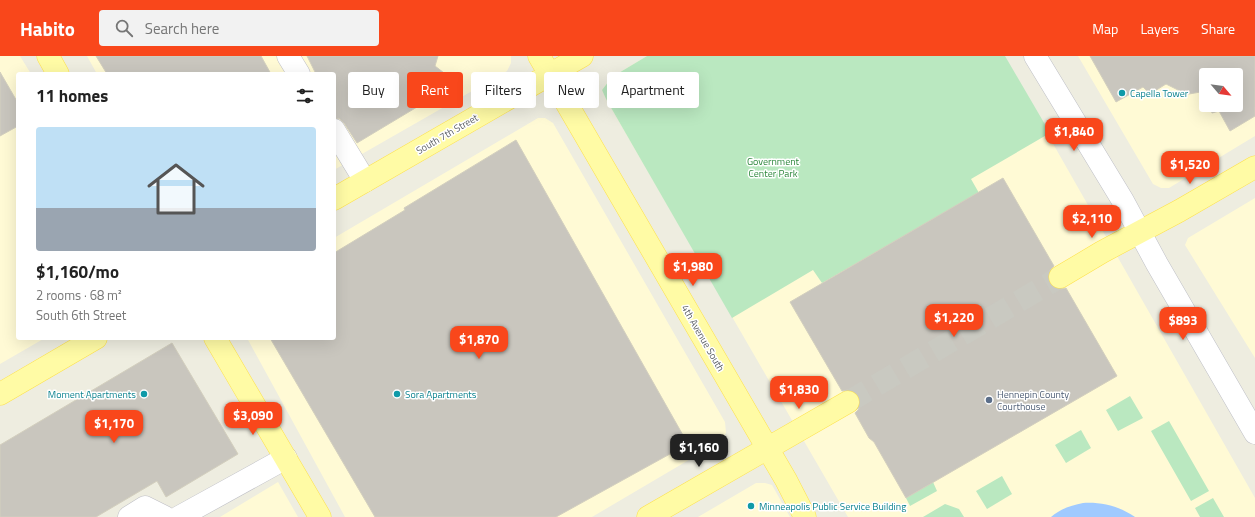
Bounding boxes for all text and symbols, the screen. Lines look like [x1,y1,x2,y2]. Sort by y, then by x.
search box [99,10,379,46]
text: Habito [20,14,75,43]
icon: search [113,17,135,39]
text: Search here [145,17,219,40]
text: Map [1092,18,1118,39]
text: Layers [1140,18,1179,39]
text: Share [1201,18,1235,39]
north arrow [1199,68,1243,112]
map controls [1199,68,1243,112]
chip: Buy [348,72,399,108]
chip: Rent [407,72,463,108]
chip: Filters [471,72,536,108]
chip: New [544,72,599,108]
chip: Apartment [607,72,699,108]
text: 11 homes [36,83,108,109]
icon: filters [294,85,316,107]
place label: Capella Tower [1130,86,1189,101]
marker: Capella Tower [1117,88,1127,98]
street label: South 7th Street [413,110,481,158]
pin: $1,840 [1041,118,1107,152]
text: $1,840 [1054,121,1094,141]
pin: $1,520 [1157,151,1223,185]
icon: home [140,153,212,225]
park label: Government Center Park [747,154,800,181]
text: $1,520 [1170,154,1210,174]
pin: $2,110 [1059,205,1125,239]
text: $2,110 [1072,208,1112,228]
pin: $1,980 [660,253,726,287]
text: $1,980 [673,256,713,276]
text: $1,160/mo [36,259,119,285]
text: 2 rooms · 68 m² [36,285,122,305]
street label: 4th Avenue South [678,302,728,374]
pin: $1,220 [921,304,987,338]
text: South 6th Street [36,305,126,325]
text: $1,220 [934,307,974,327]
pin: $893 [1159,307,1207,341]
text: $893 [1168,310,1198,330]
pin: $1,870 [446,326,512,360]
text: $1,870 [459,329,499,349]
pin: $1,830 [766,376,832,410]
text: $1,830 [779,379,819,399]
place label: Moment Apartments [48,387,136,402]
place label: Sora Apartments [405,387,477,402]
place label: Hennepin County Courthouse [997,387,1069,414]
marker: Moment Apartments [139,389,149,399]
marker: Sora Apartments [392,389,402,399]
marker: Hennepin County Courthouse [984,395,994,405]
pin: $3,090 [220,402,286,436]
text: $3,090 [233,405,273,425]
pin: $1,170 [81,410,147,444]
text: $1,170 [94,413,134,433]
pin: $1,160 [666,434,732,468]
text: $1,160 [679,437,719,457]
place label: Minneapolis Public Service Building [759,499,906,514]
marker: Minneapolis Public Service Building [746,501,756,511]

